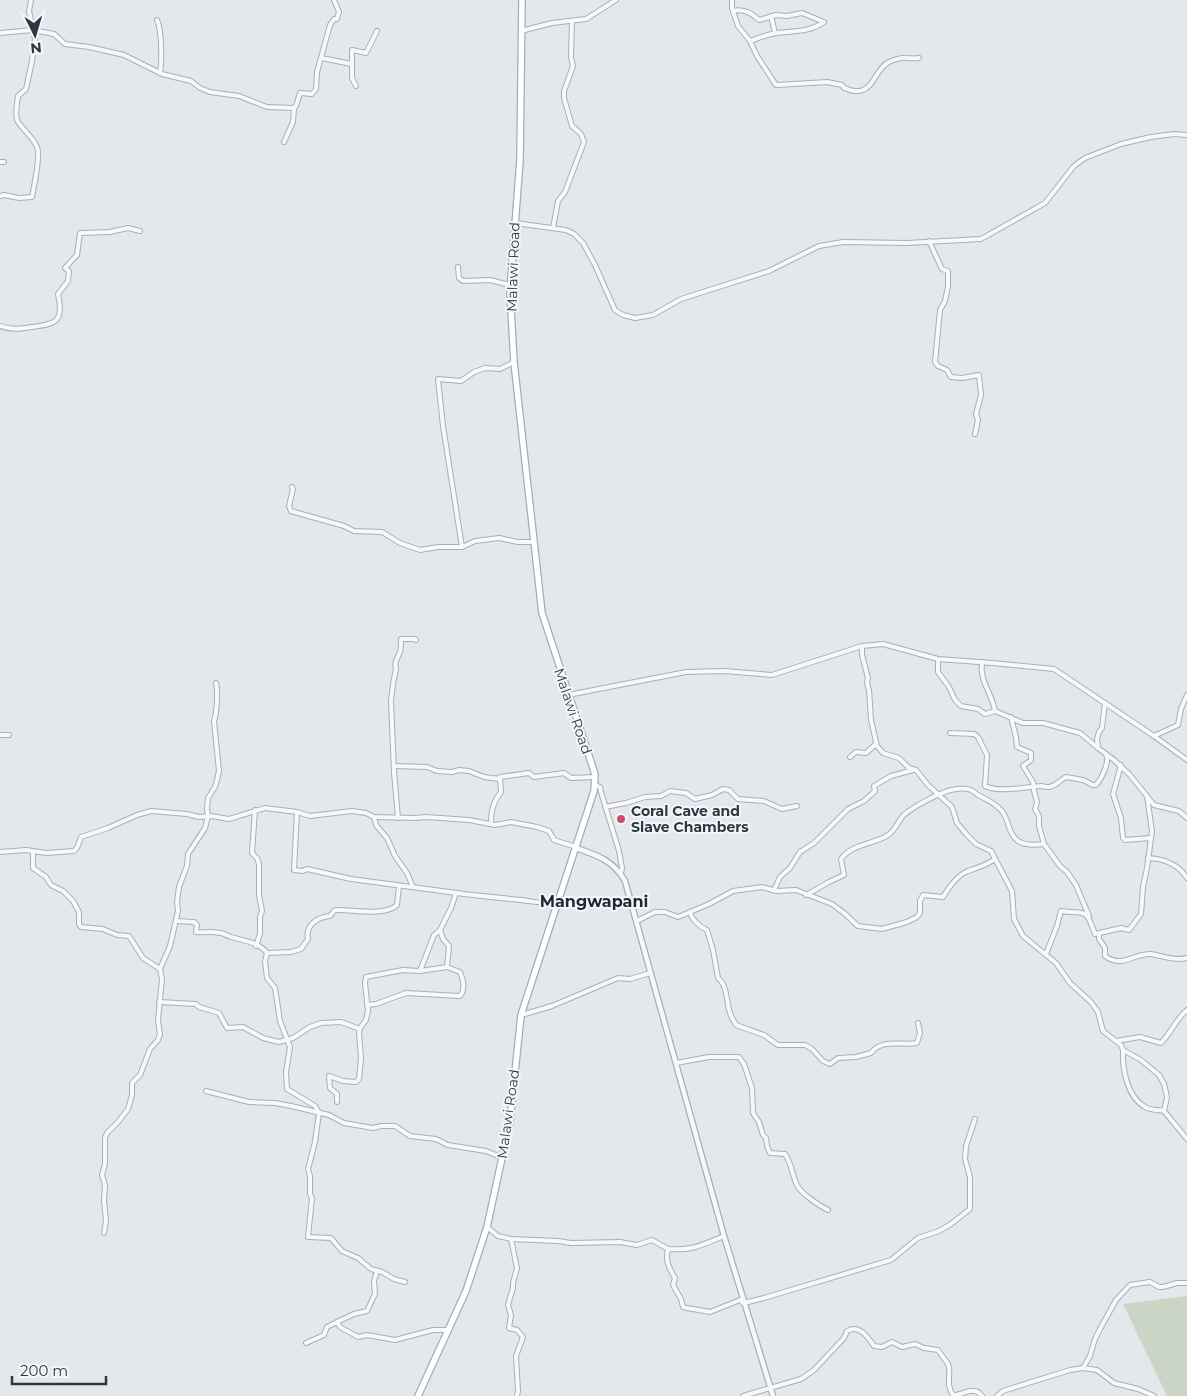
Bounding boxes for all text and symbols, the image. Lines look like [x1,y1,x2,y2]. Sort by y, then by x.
north arrow [10,10,60,60]
text: N [30,38,43,57]
street label: Malawi Road [502,222,524,312]
street label: Malawi Road [550,666,596,756]
place label: Coral Cave and Slave Chambers [631,802,749,836]
marker: Coral Cave and Slave Chambers [615,813,627,825]
district label: Mangwapani [540,892,648,911]
street label: Malawi Road [493,1068,523,1160]
scale bar [12,1354,106,1386]
text: 200 m [20,1361,68,1380]

